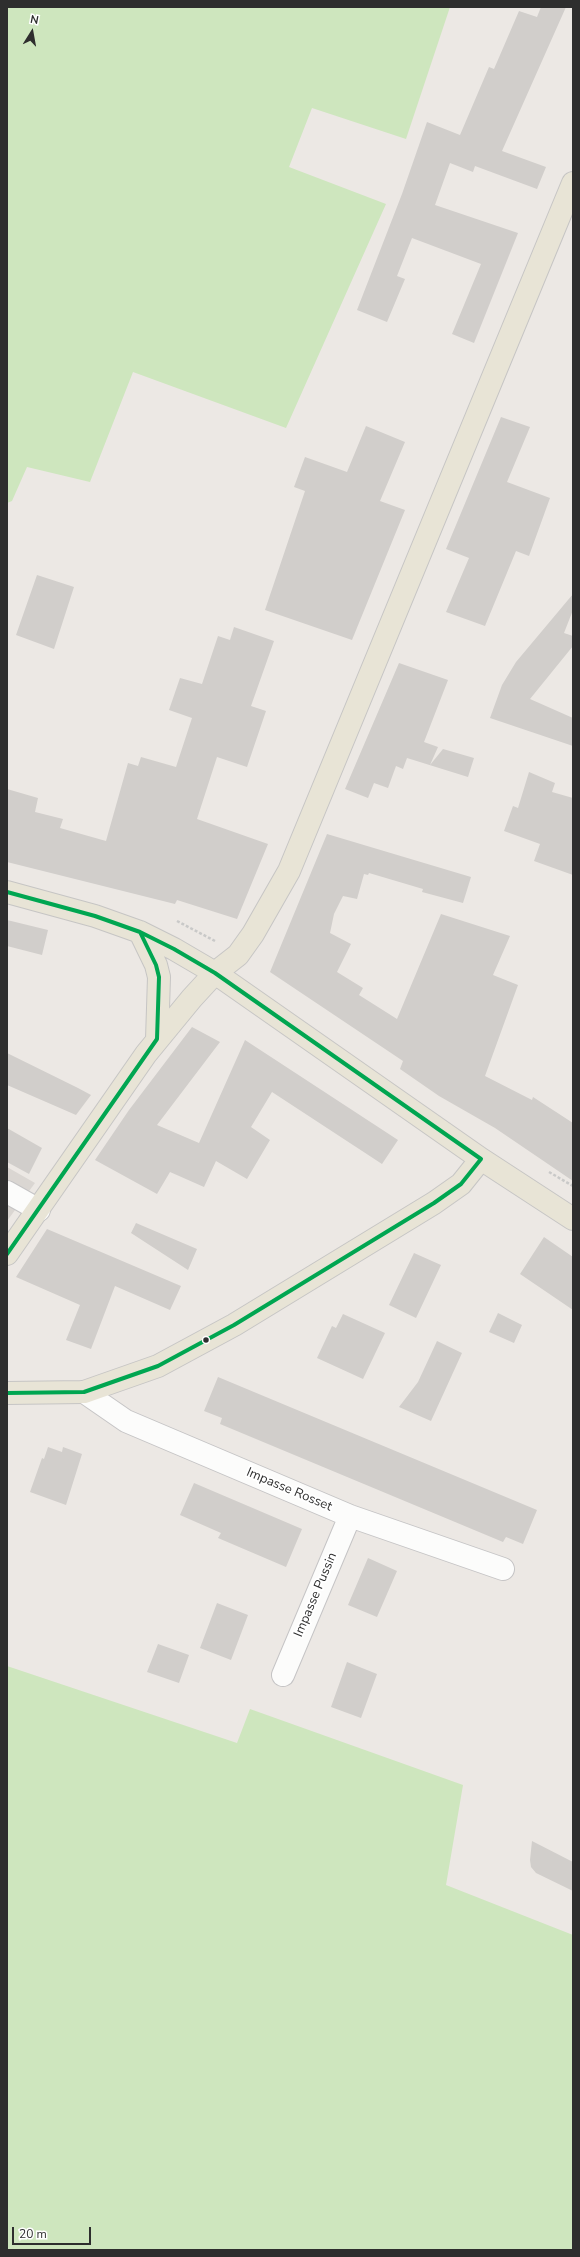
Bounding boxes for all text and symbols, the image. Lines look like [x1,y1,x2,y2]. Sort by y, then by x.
north arrow [12,12,52,52]
text: N [29,12,40,28]
unlabelled marker [201,1335,211,1345]
street label: Impasse Rosset [244,1465,334,1515]
street label: Impasse Pussin [291,1551,341,1639]
scale bar [14,2219,93,2245]
text: 20 m [19,2226,47,2242]

